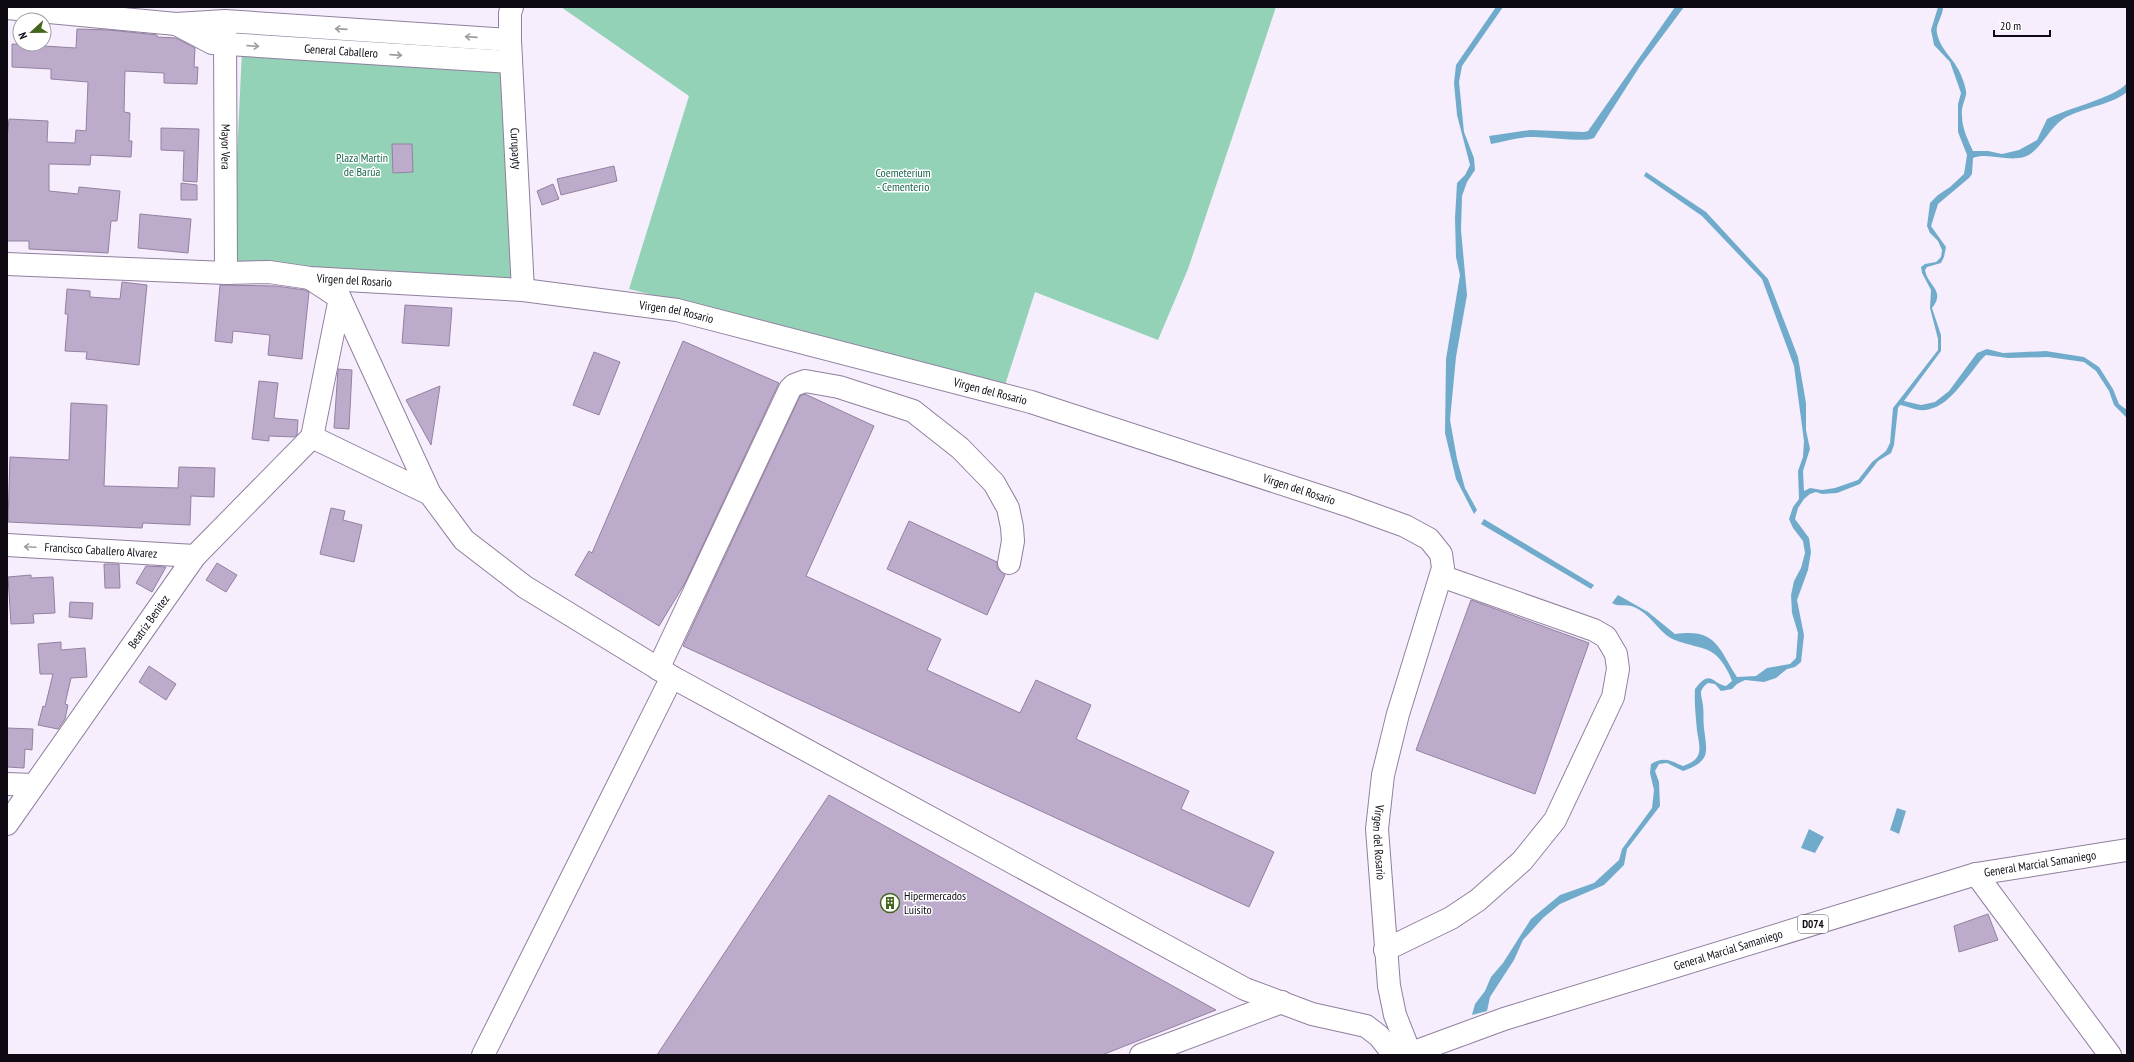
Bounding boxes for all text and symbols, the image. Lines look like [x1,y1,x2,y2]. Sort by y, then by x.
north arrow [12,12,52,52]
scale bar [1994,12,2050,38]
text: 20 m [2000,18,2021,33]
one-way arrow [335,25,348,32]
text: N [15,30,30,41]
one-way arrow [465,34,478,41]
street label: General Caballero [304,41,378,61]
one-way arrow [246,42,259,49]
one-way arrow [389,51,402,58]
street label: Mayor Vera [218,124,234,170]
street label: Curupayty [508,127,525,170]
park label: Plaza Martín de Barúa [336,150,388,179]
park label: Coemeterium - Cementerio [875,165,931,194]
street label: Virgen del Rosario [315,270,392,290]
street label: Virgen del Rosario [637,297,715,326]
street label: Virgen del Rosario [951,374,1029,408]
street label: Virgen del Rosario [1260,470,1337,508]
street label: Francisco Caballero Alvarez [44,539,158,561]
one-way arrow [24,543,37,550]
street label: Beatriz Benitez [124,592,172,651]
street label: Virgen del Rosario [1370,803,1389,880]
street label: General Marcial Samaniego [1983,847,2097,880]
place label: Hipermercados Luisito [904,888,966,917]
building icon: Hipermercados Luisito [879,892,901,914]
road number: D074 [1798,915,1828,933]
street label: General Marcial Samaniego [1672,926,1784,973]

